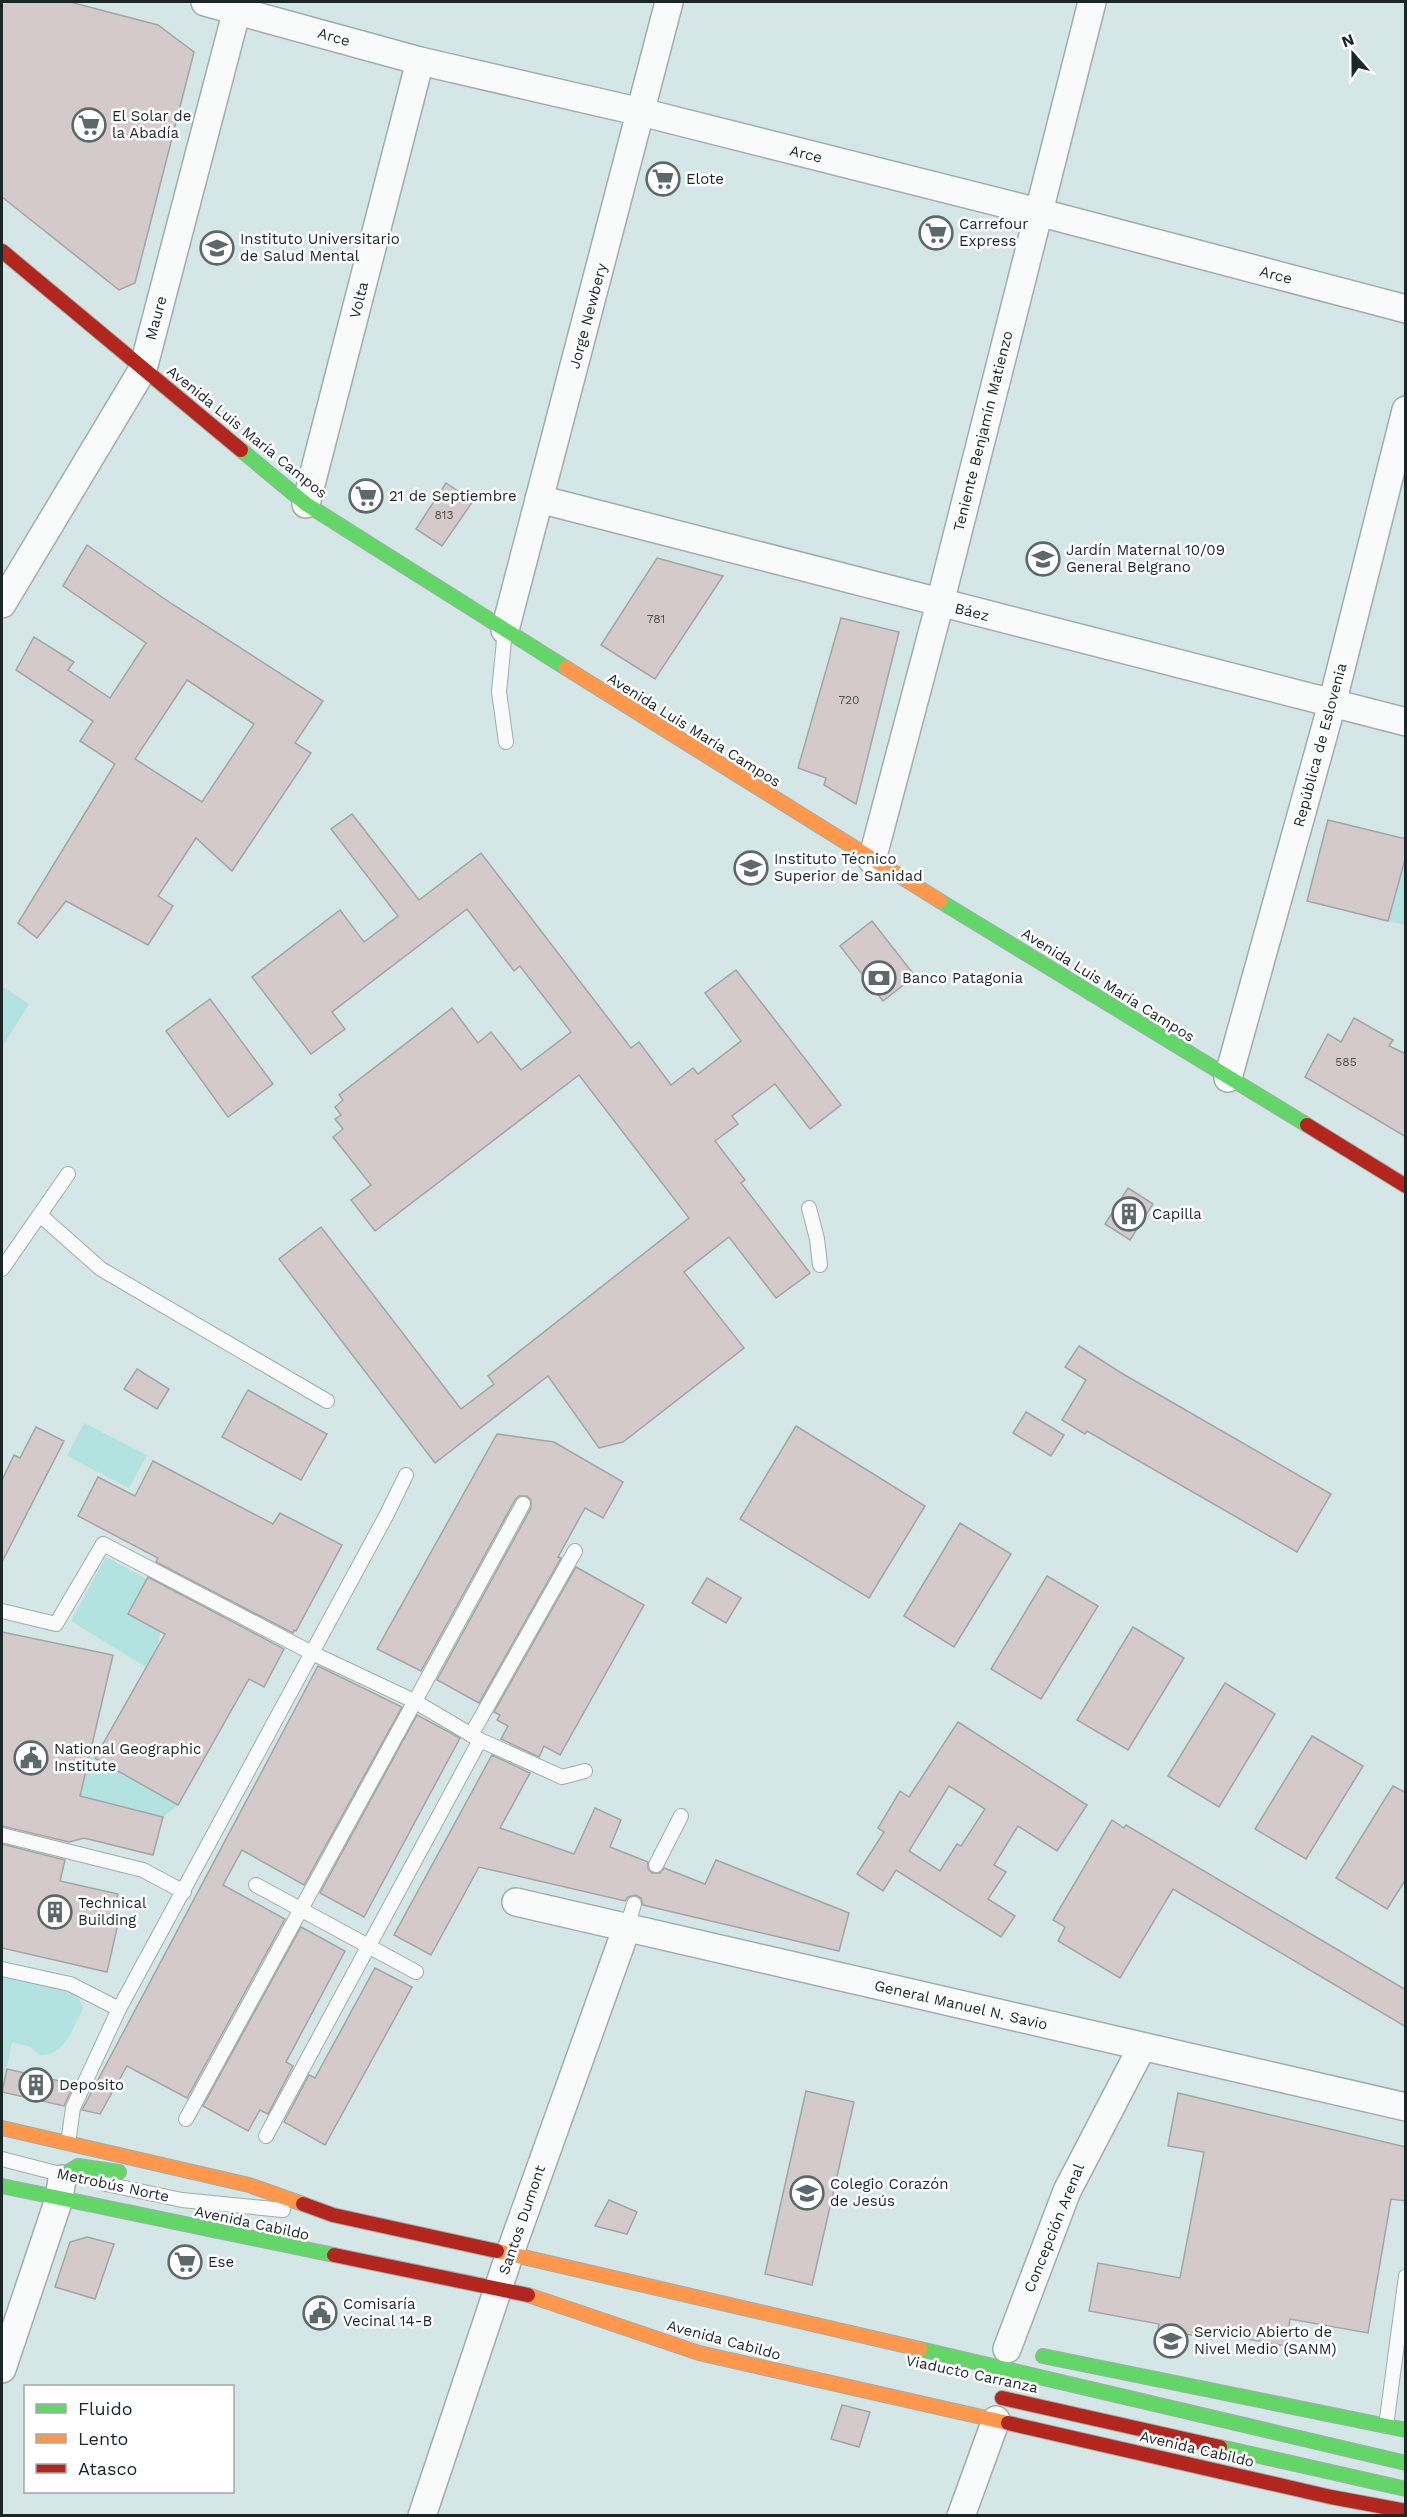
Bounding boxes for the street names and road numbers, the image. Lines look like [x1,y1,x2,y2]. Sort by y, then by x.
street label: Arce [316,24,352,50]
street label: Arce [788,141,824,167]
street label: Jorge Newbery [565,261,611,371]
street label: Arce [1258,262,1294,288]
street label: Volta [346,279,372,320]
street label: Maure [141,294,171,342]
street label: Teniente Benjamín Matienzo [949,329,1017,533]
street label: Avenida Luis María Campos [163,362,331,502]
street label: Báez [953,599,991,625]
street label: República de Eslovenia [1289,660,1351,829]
street label: Avenida Luis María Campos [604,669,784,791]
street label: Avenida Luis María Campos [1018,924,1198,1046]
street label: General Manuel N. Savio [873,1976,1049,2034]
street label: Concepción Arenal [1020,2161,1088,2295]
street label: Santos Dumont [495,2162,549,2277]
street label: Metrobús Norte [55,2164,171,2206]
street label: Avenida Cabildo [193,2202,311,2244]
street label: Avenida Cabildo [665,2316,783,2364]
street label: Viaducto Carranza [904,2351,1040,2397]
street label: Avenida Cabildo [1138,2427,1256,2471]

